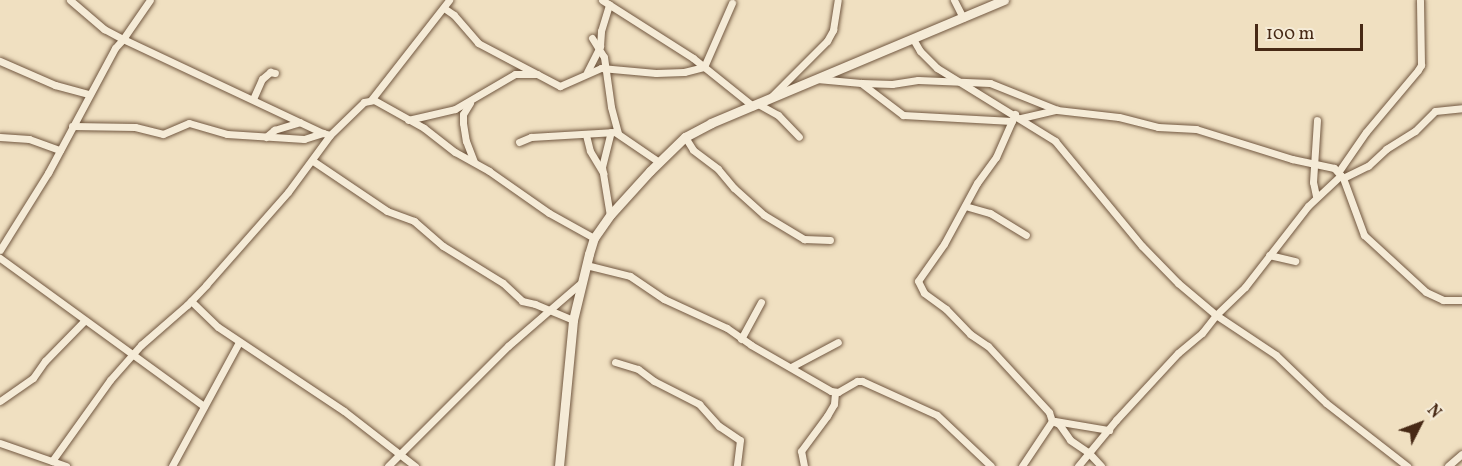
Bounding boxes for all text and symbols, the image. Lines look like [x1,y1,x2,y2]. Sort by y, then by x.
scale bar [1258,12,1366,50]
text: 100 m [1266,22,1315,47]
north arrow [1390,394,1450,454]
text: N [1421,400,1445,424]

